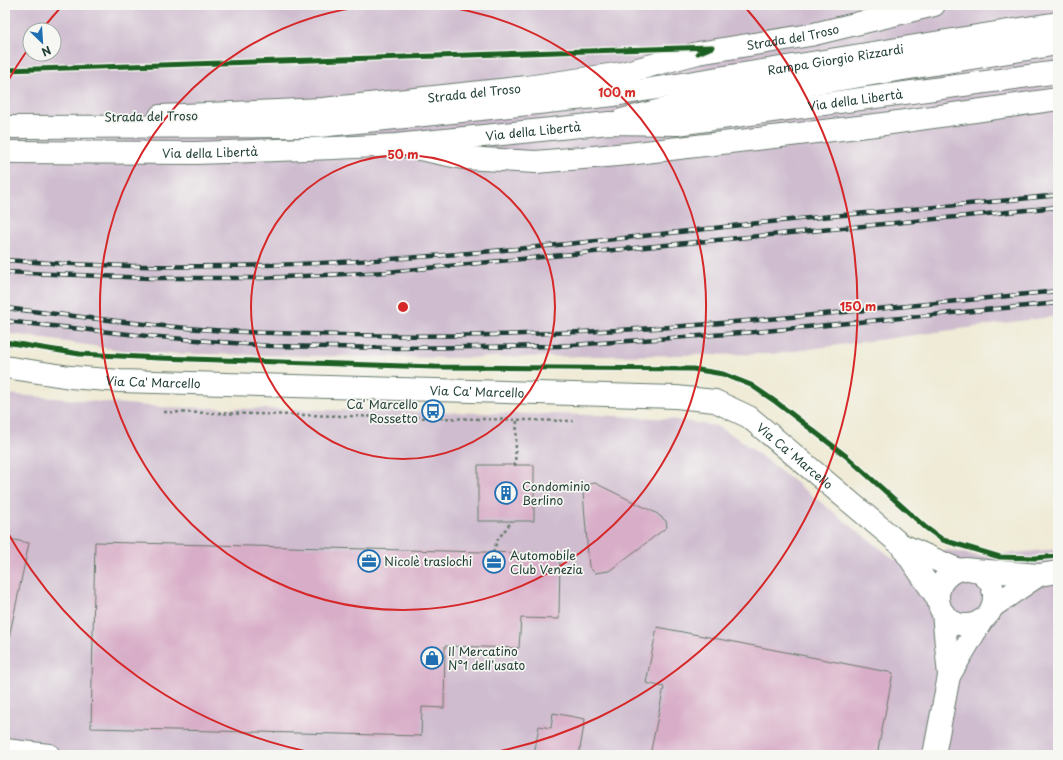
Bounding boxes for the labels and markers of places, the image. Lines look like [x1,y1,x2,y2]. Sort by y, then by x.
centre of rings [396,300,410,314]
place label: Ca' Marcello Rossetto [347,395,418,427]
bus stop icon: Ca' Marcello Rossetto [420,398,446,424]
place label: Condominio Berlino [522,477,590,509]
building icon: Condominio Berlino [493,480,519,506]
place label: Automobile Club Venezia [510,546,584,578]
office icon: Nicolè traslochi [356,548,382,574]
office icon: Automobile Club Venezia [481,549,507,575]
place label: Nicolè traslochi [384,552,472,570]
place label: Il Mercatino N°1 dell'usato [448,642,526,674]
shop icon: Il Mercatino N°1 dell'usato [419,645,445,671]

